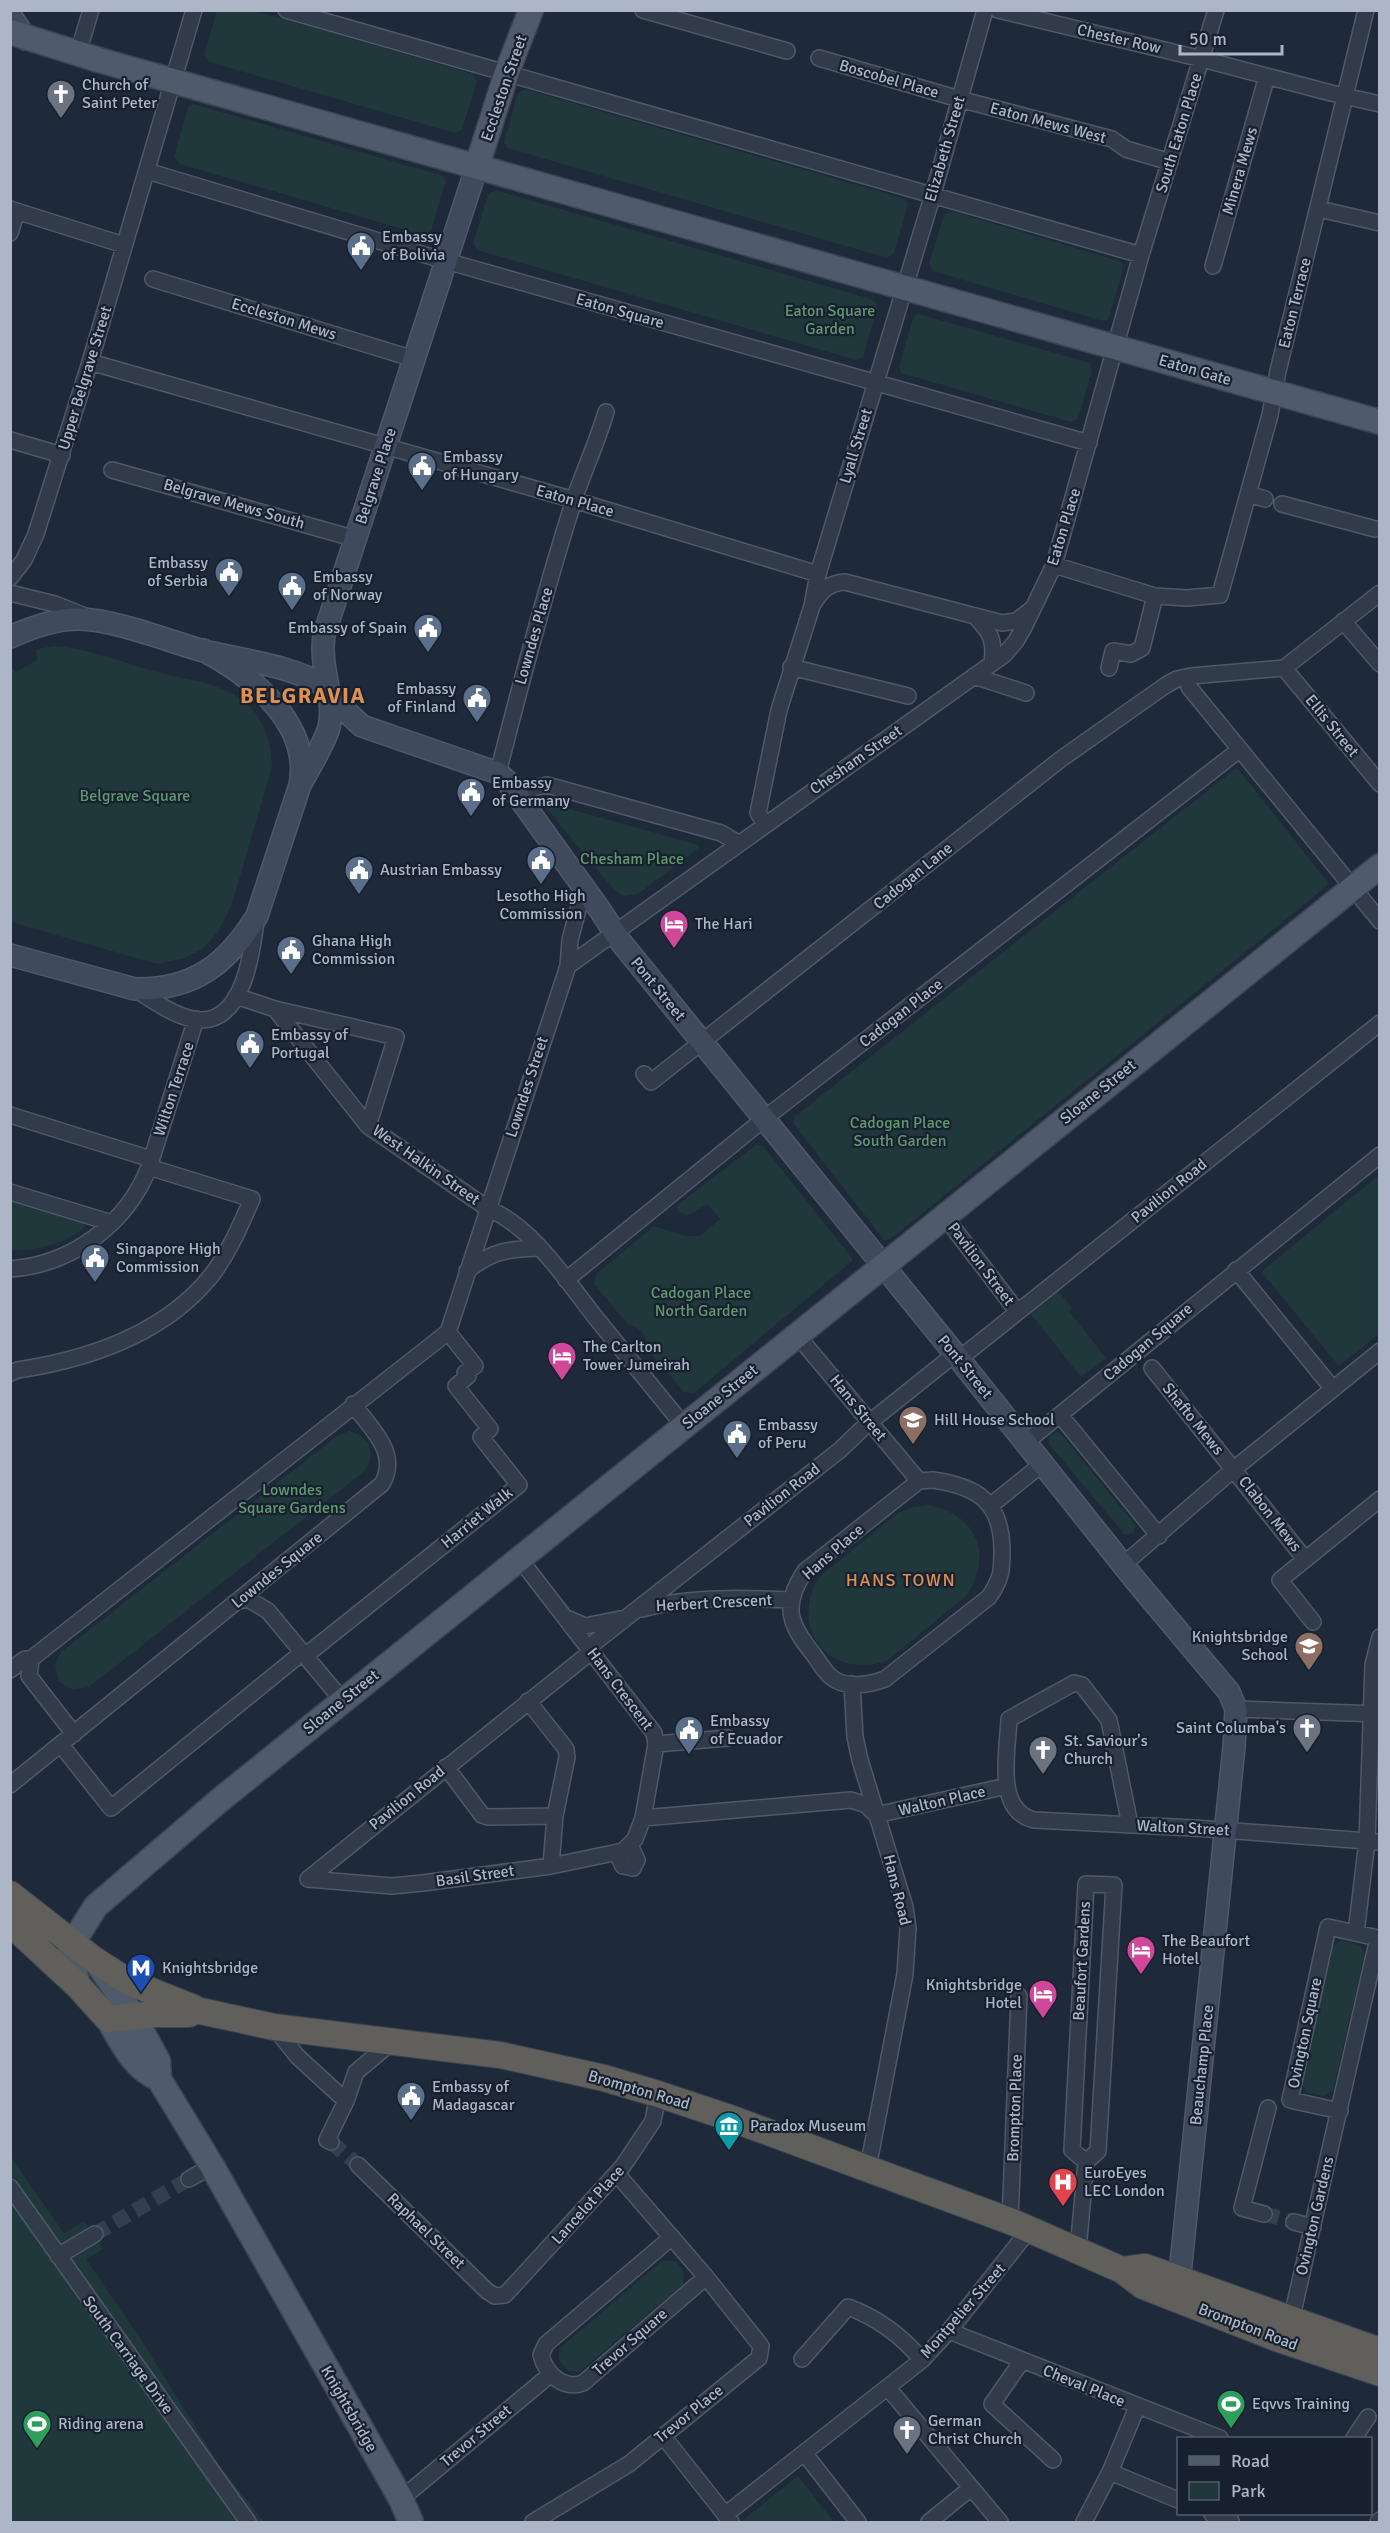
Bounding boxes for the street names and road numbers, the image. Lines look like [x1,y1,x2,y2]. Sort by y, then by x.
street label: Chester Row [1075,20,1163,58]
street label: Eccleston Street [476,32,532,144]
street label: Boscobel Place [837,55,941,103]
street label: South Eaton Place [1151,71,1207,195]
street label: Elizabeth Street [920,93,970,204]
street label: Eaton Mews West [988,98,1109,148]
street label: Minera Mews [1218,125,1262,217]
street label: Eaton Terrace [1274,256,1316,350]
street label: Eaton Square [574,289,666,333]
street label: Eccleston Mews [229,294,339,344]
street label: Upper Belgrave Street [54,303,117,453]
street label: Eaton Gate [1156,350,1234,390]
street label: Lyall Street [835,406,877,486]
street label: Belgrave Place [351,425,401,527]
street label: Belgrave Mews South [161,474,307,534]
street label: Eaton Place [534,480,616,522]
street label: Eaton Place [1043,486,1085,568]
street label: Lowndes Place [511,585,557,687]
street label: Ellis Street [1301,691,1364,762]
street label: Chesham Street [806,721,906,799]
street label: Cadogan Lane [869,838,957,914]
street label: Pont Street [626,953,690,1025]
street label: Cadogan Place [855,974,947,1052]
street label: Lowndes Street [501,1034,553,1140]
street label: Wilton Terrace [149,1039,199,1139]
street label: Sloane Street [1056,1055,1140,1129]
street label: West Halkin Street [368,1120,484,1210]
street label: Pavilion Road [1127,1154,1211,1228]
street label: Pavilion Street [943,1218,1019,1310]
street label: Cadogan Square [1099,1299,1197,1385]
street label: Pont Street [933,1331,997,1403]
street label: Sloane Street [678,1360,762,1434]
street label: Hans Street [825,1371,891,1446]
street label: Shafto Mews [1158,1379,1228,1459]
street label: Pavilion Road [740,1459,824,1531]
street label: Clabon Mews [1234,1472,1306,1556]
street label: Harriet Walk [437,1483,517,1553]
street label: Hans Place [798,1520,868,1584]
street label: Lowndes Square [227,1527,327,1613]
street label: Herbert Crescent [655,1590,773,1616]
street label: Hans Crescent [582,1644,658,1735]
street label: Sloane Street [299,1665,383,1739]
street label: Pavilion Road [365,1761,449,1835]
street label: Walton Place [896,1781,988,1821]
street label: Walton Street [1136,1816,1230,1840]
street label: Hans Road [879,1852,915,1928]
street label: Basil Street [434,1861,516,1891]
street label: Beaufort Gardens [1069,1901,1095,2021]
street label: Ovington Square [1283,1976,1327,2090]
street label: Beauchamp Place [1186,2004,1218,2126]
street label: Brompton Place [1003,2054,1027,2162]
street label: Brompton Road [586,2066,692,2114]
street label: Ovington Gardens [1292,2155,1338,2277]
street label: Lancelot Place [547,2161,629,2249]
street label: Raphael Street [383,2189,469,2273]
street label: Montpelier Street [916,2259,1010,2363]
street label: South Carriage Drive [78,2292,178,2418]
street label: Brompton Road [1195,2299,1301,2355]
street label: Trevor Square [588,2304,672,2380]
street label: Cheval Place [1040,2360,1128,2412]
street label: Knightsbridge [316,2362,382,2456]
street label: Trevor Place [651,2380,727,2448]
street label: Trevor Street [436,2400,516,2472]

